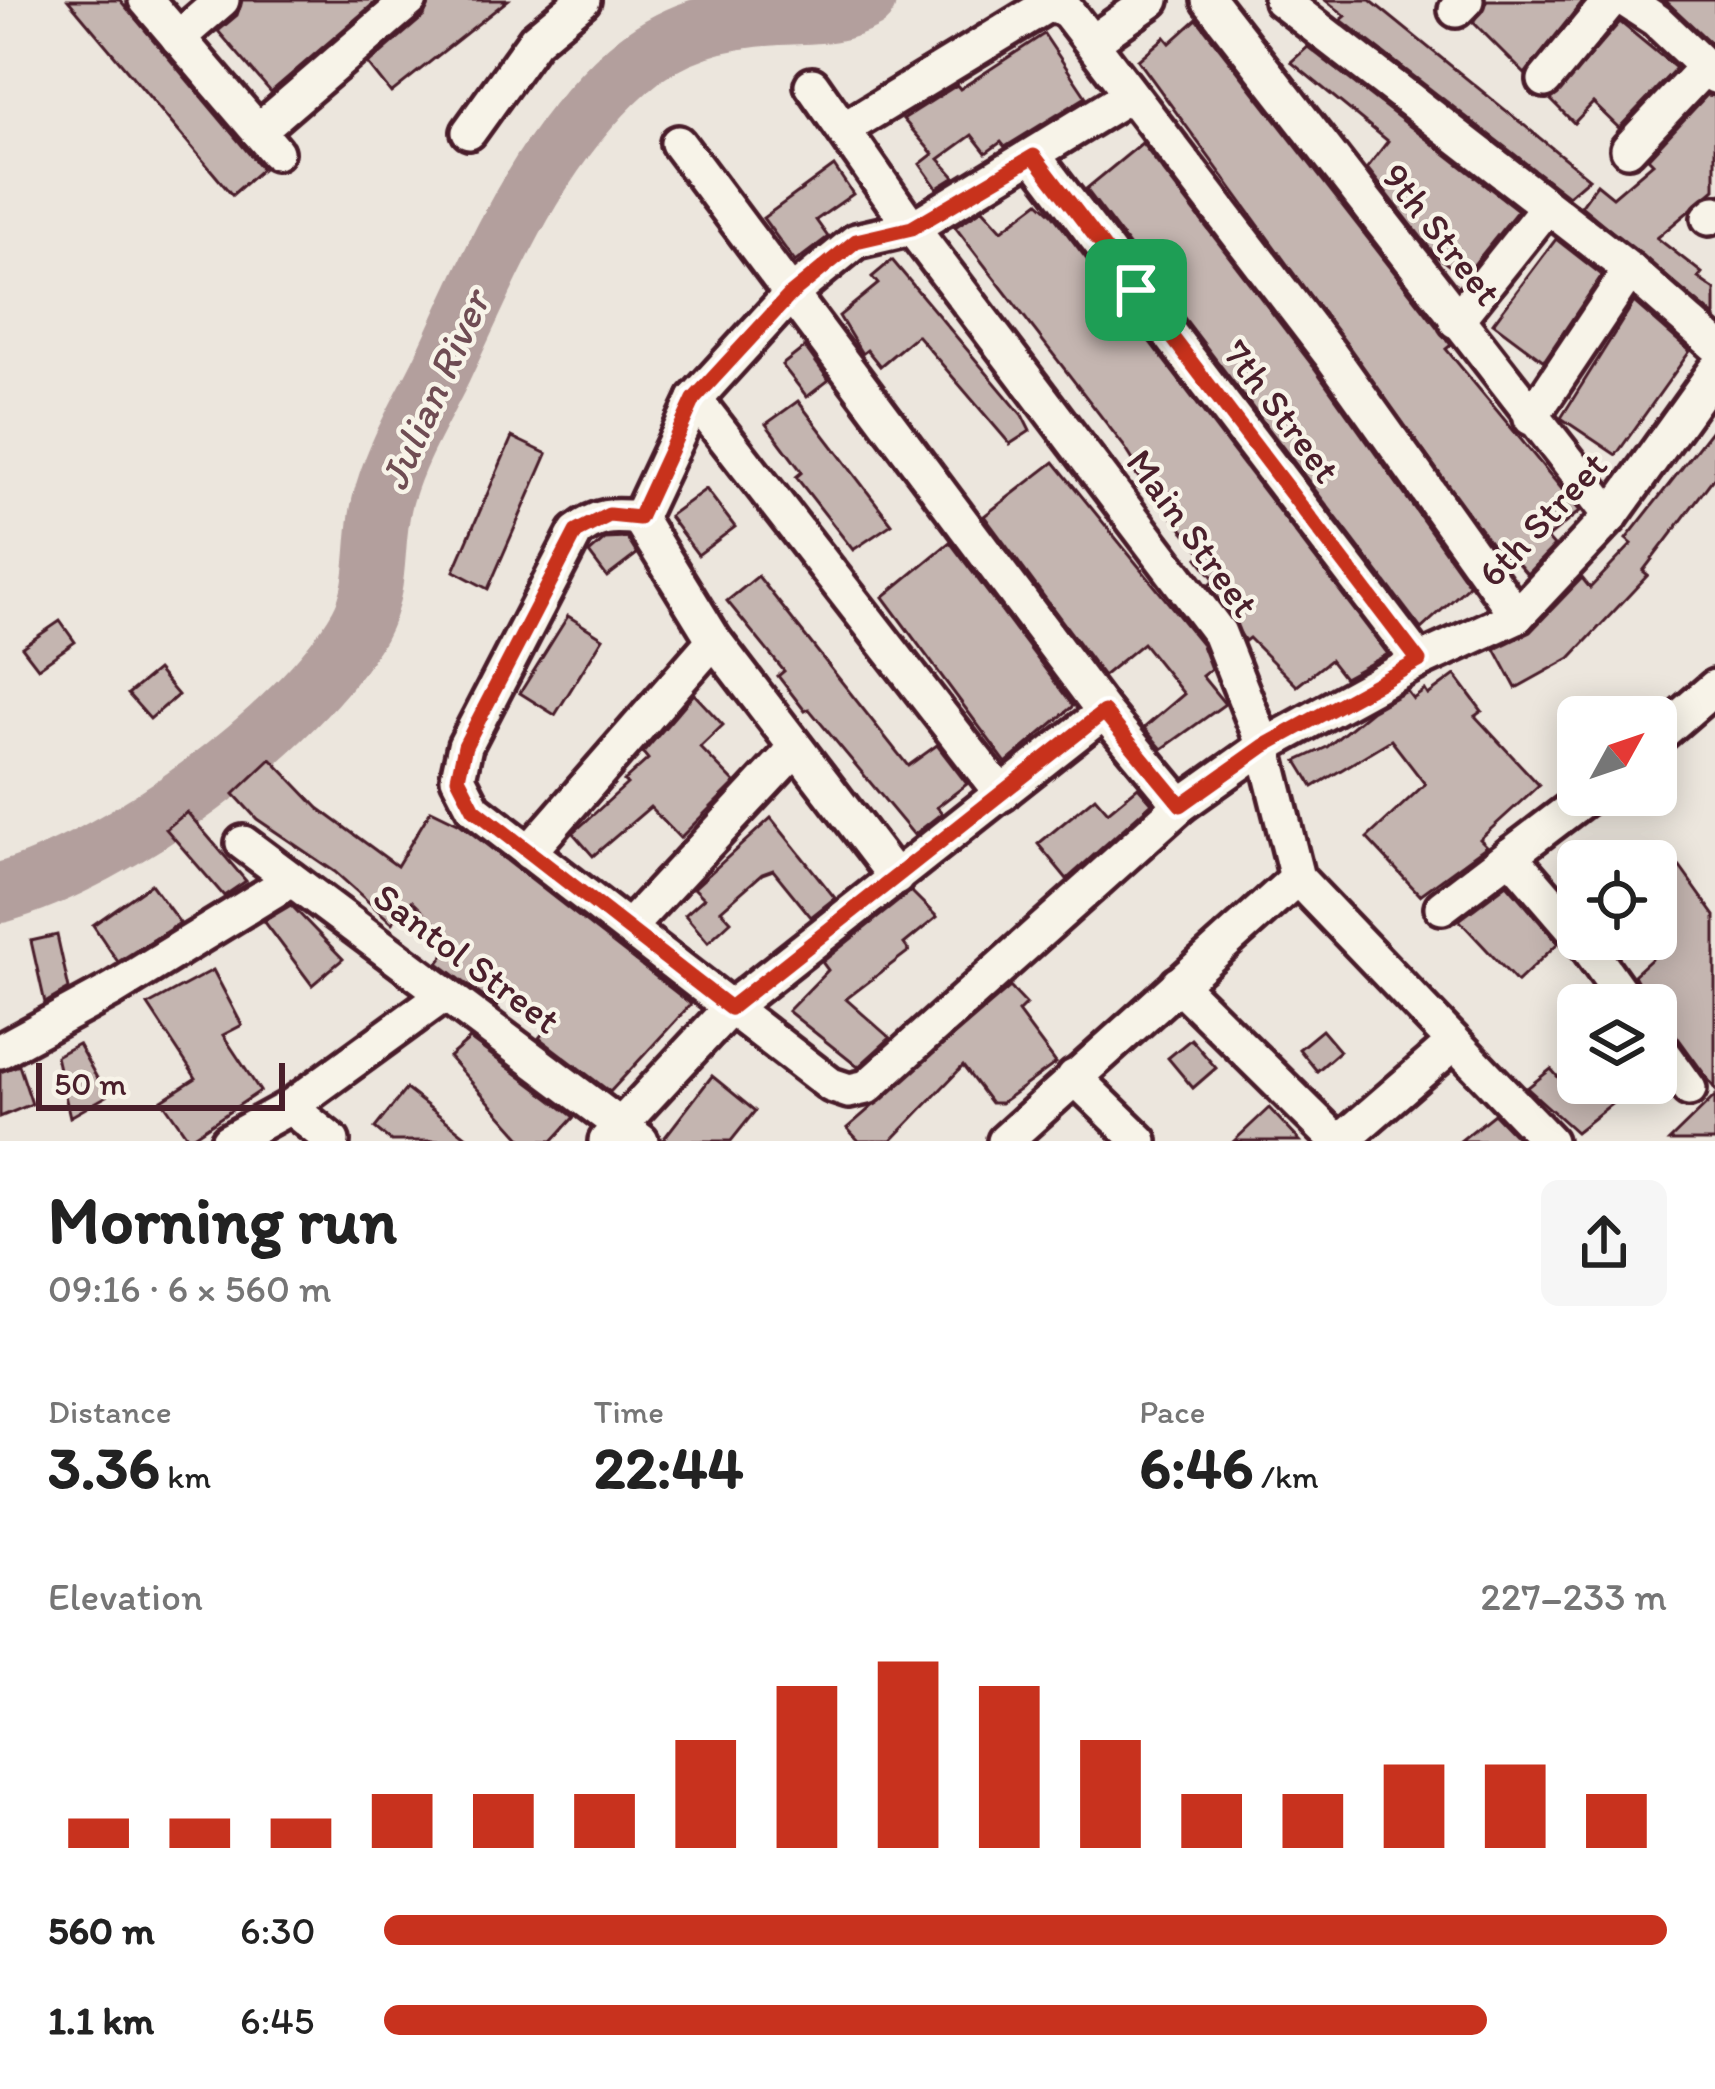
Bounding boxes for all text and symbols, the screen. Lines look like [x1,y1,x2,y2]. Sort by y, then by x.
street label: 9th Street [1372,154,1512,314]
pin [1085,239,1187,341]
icon: arrive [1103,257,1169,323]
water label: Julian River [368,279,502,497]
street label: 7th Street [1213,330,1351,492]
street label: Main Street [1116,440,1270,626]
street label: 6th Street [1468,442,1616,596]
north arrow [1557,696,1677,816]
map controls [1557,696,1677,1104]
button: locate [1557,840,1677,960]
street label: Santol Street [364,872,570,1044]
button: layers [1557,984,1677,1104]
scale bar [36,1057,285,1110]
text: 50 m [54,1064,127,1103]
text: Morning run [48,1180,397,1260]
button: share [1541,1180,1667,1306]
text: 09:16 · 6 × 560 m [48,1265,332,1312]
text: Distance [48,1392,172,1431]
text: Time [594,1392,664,1431]
text: Pace [1139,1392,1205,1431]
text: 3.36 [48,1431,160,1503]
text: 22:44 [594,1431,744,1503]
text: 6:46 [1139,1431,1254,1503]
text: km [160,1457,211,1496]
text: /km [1254,1457,1319,1496]
text: Elevation [48,1573,203,1620]
text: 227–233 m [1480,1573,1667,1620]
text: 560 m [48,1907,155,1954]
text: 6:30 [240,1907,315,1954]
text: 1.1 km [48,1997,154,2044]
text: 6:45 [240,1997,314,2044]

